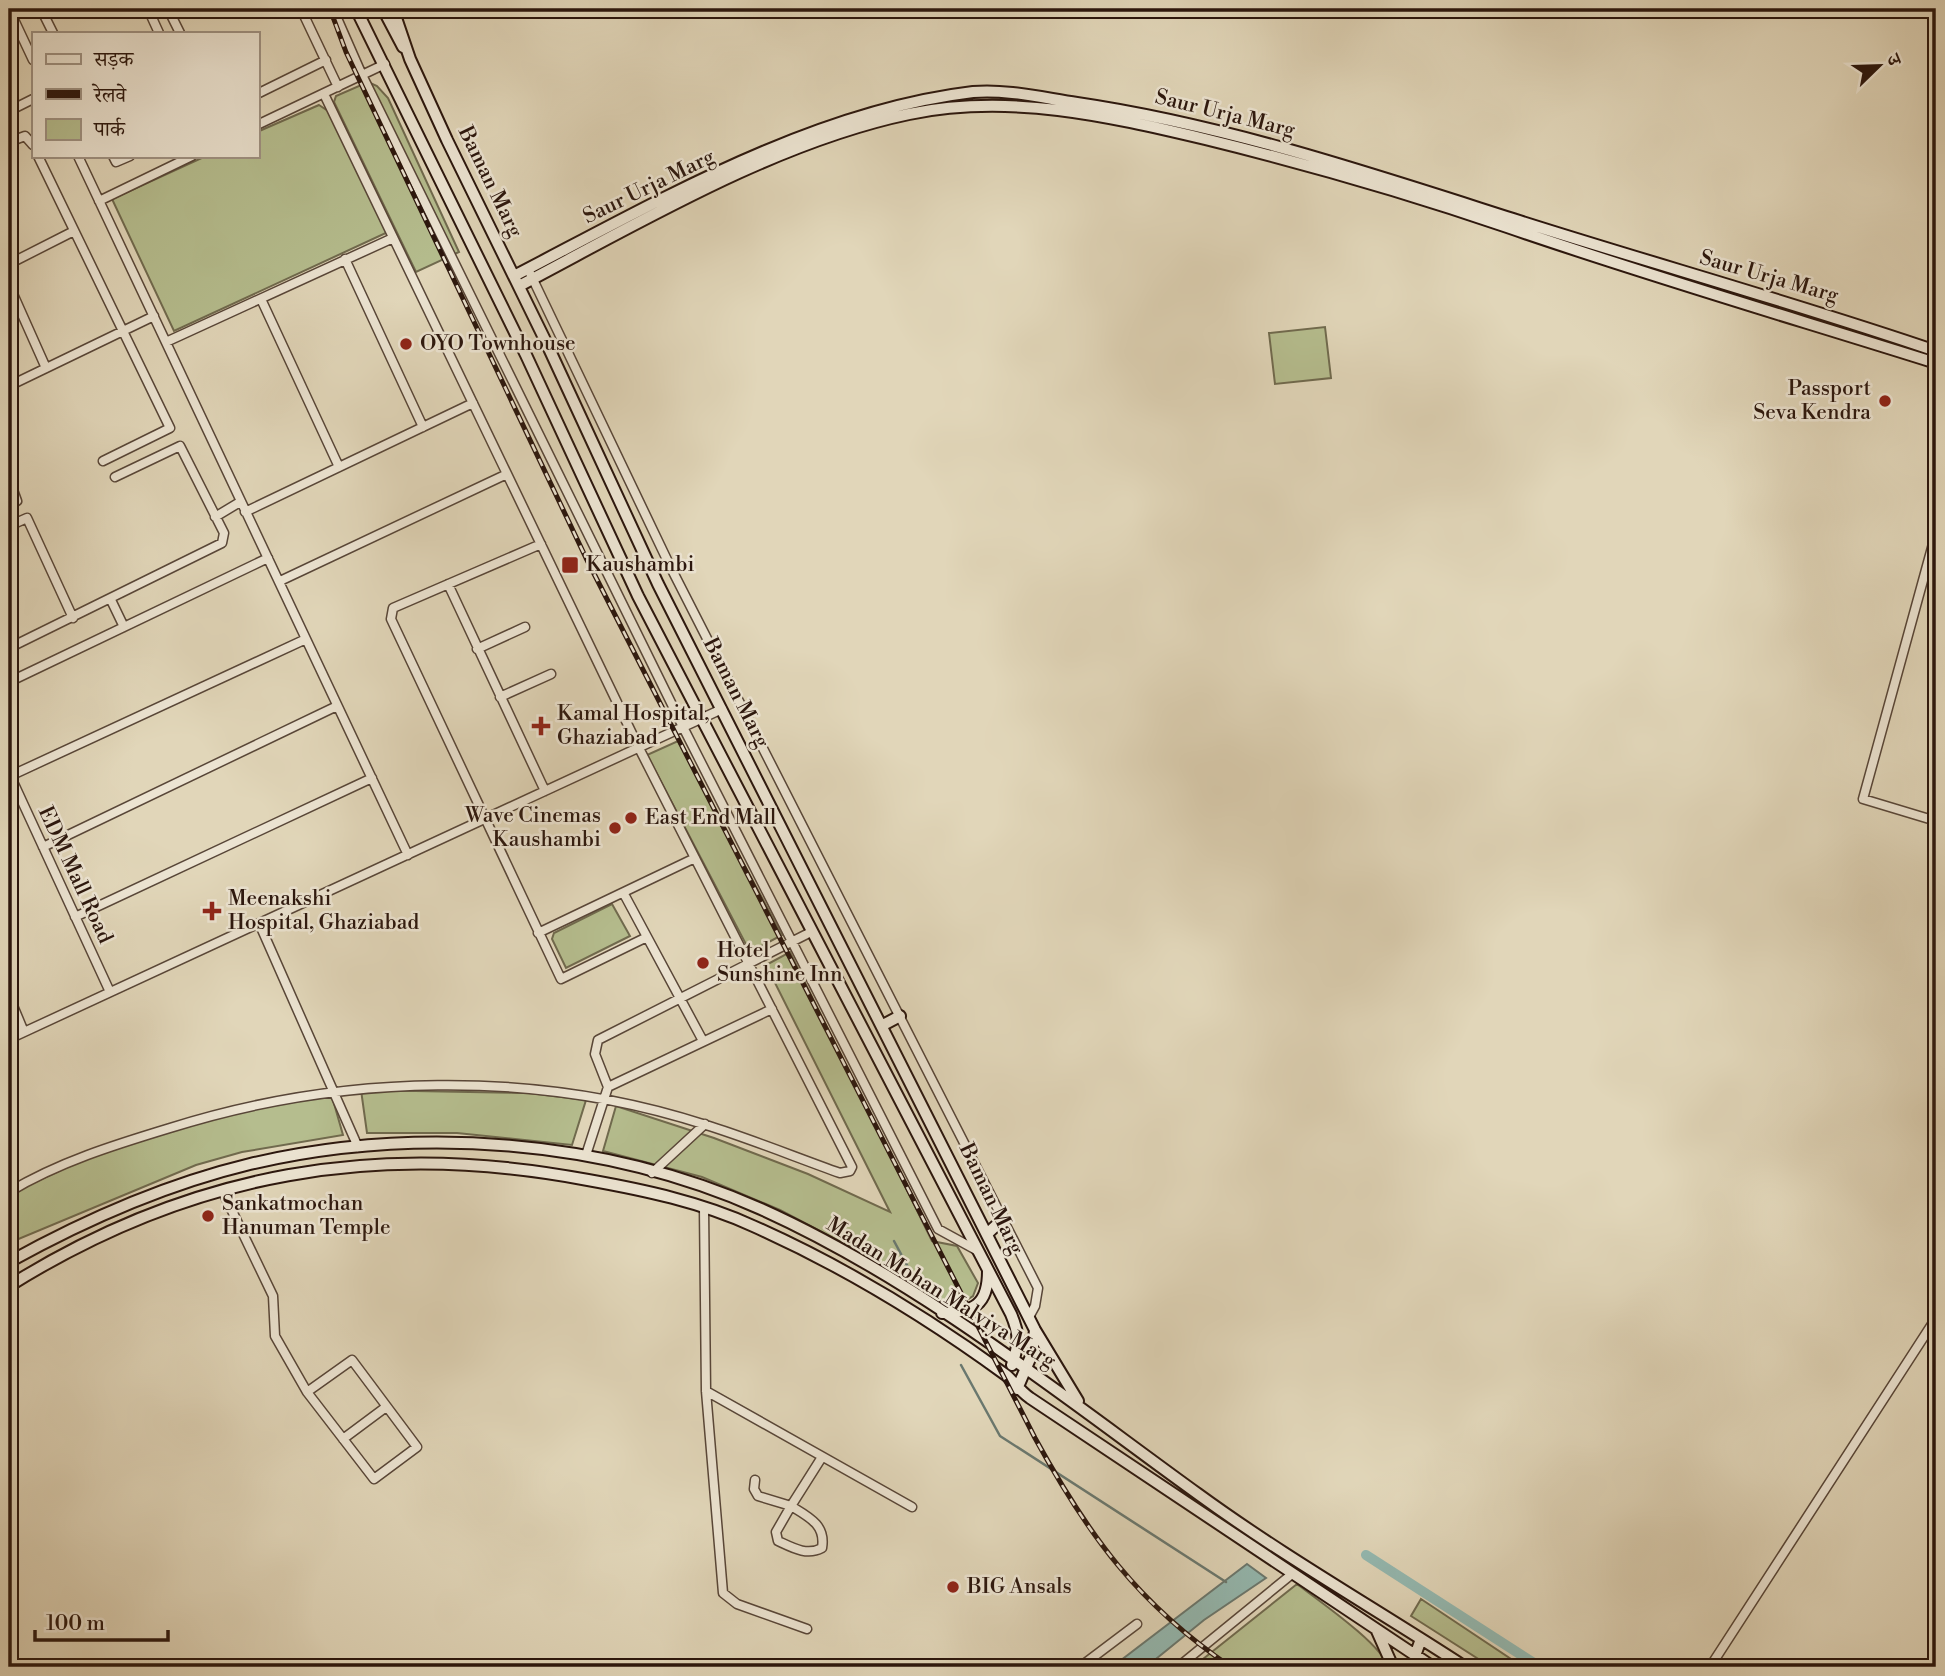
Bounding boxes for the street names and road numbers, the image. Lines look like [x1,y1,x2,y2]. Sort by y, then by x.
street label: Saur Urja Marg [1152,84,1298,144]
street label: Baman Marg [452,121,528,242]
street label: Saur Urja Marg [579,144,719,230]
street label: Saur Urja Marg [1696,245,1842,309]
street label: Baman Marg [697,633,775,753]
street label: EDM Mall Road [32,802,118,948]
street label: Baman Marg [953,1138,1029,1259]
street label: Madan Mohan Malviya Marg [821,1212,1061,1375]

